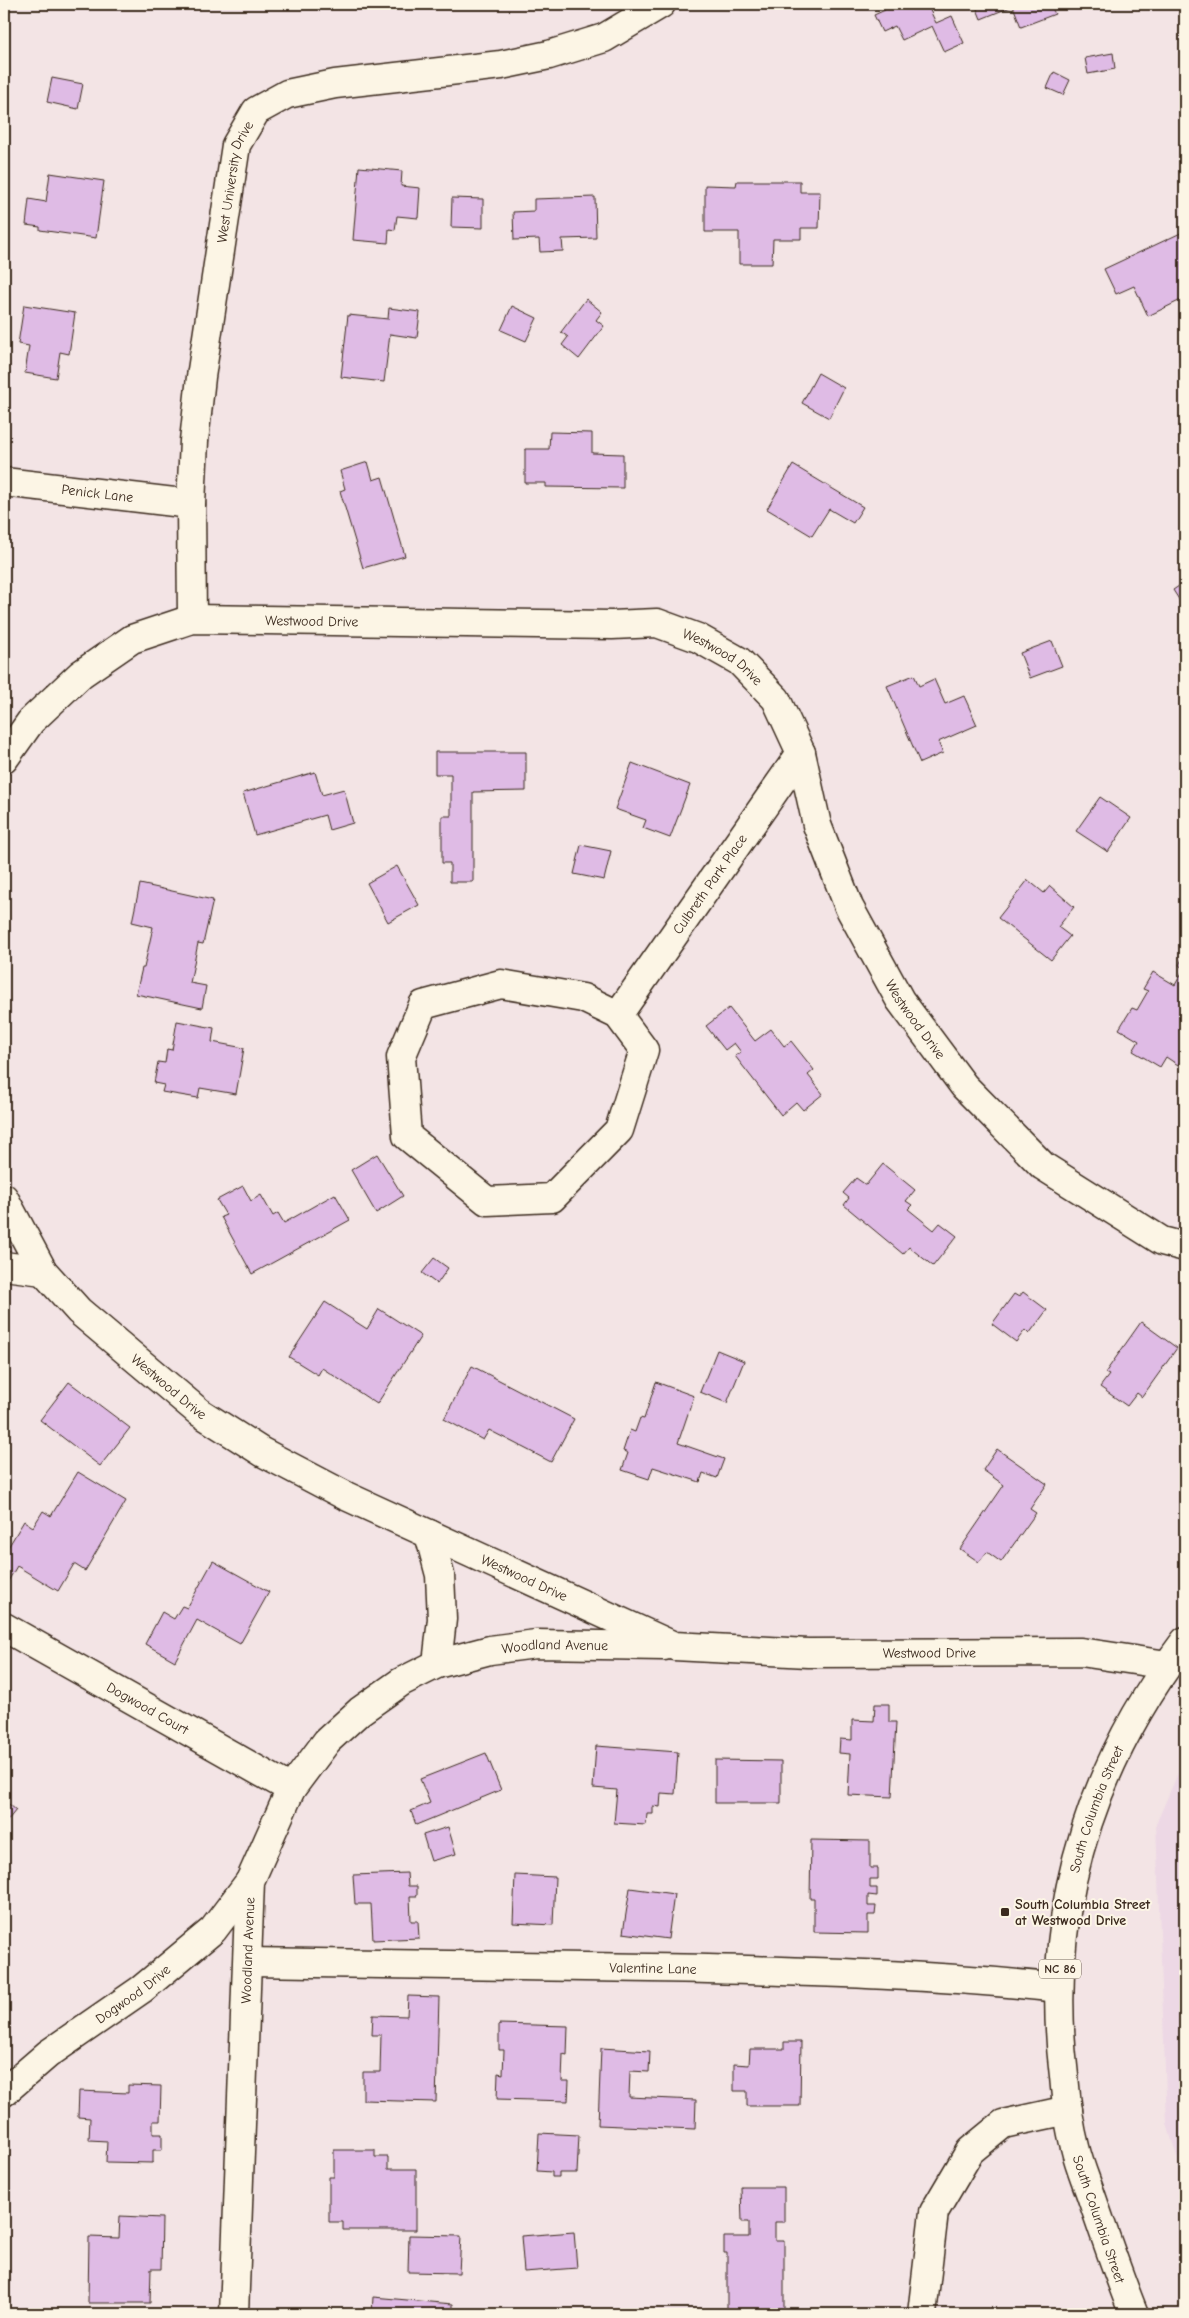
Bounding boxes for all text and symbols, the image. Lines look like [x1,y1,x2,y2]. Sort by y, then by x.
street label: West University Drive [213,118,257,244]
street label: Penick Lane [60,481,134,506]
street label: Westwood Drive [265,612,358,630]
street label: Westwood Drive [680,625,766,689]
street label: Culbreth Park Place [669,831,751,937]
street label: Westwood Drive [881,977,949,1062]
street label: Westwood Drive [127,1350,209,1423]
street label: Westwood Drive [478,1551,570,1605]
street label: Woodland Avenue [501,1636,608,1657]
street label: Westwood Drive [883,1644,976,1662]
street label: Dogwood Court [103,1679,192,1739]
street label: South Columbia Street [1066,1742,1128,1875]
place label: South Columbia Street at Westwood Drive [1015,1896,1151,1929]
street label: Woodland Avenue [237,1897,258,2004]
marker: South Columbia Street at Westwood Drive [999,1906,1011,1918]
street label: Valentine Lane [609,1959,697,1978]
road number: NC 86 [1039,1960,1081,1978]
street label: Dogwood Drive [92,1961,174,2028]
street label: South Columbia Street [1069,2153,1129,2286]

